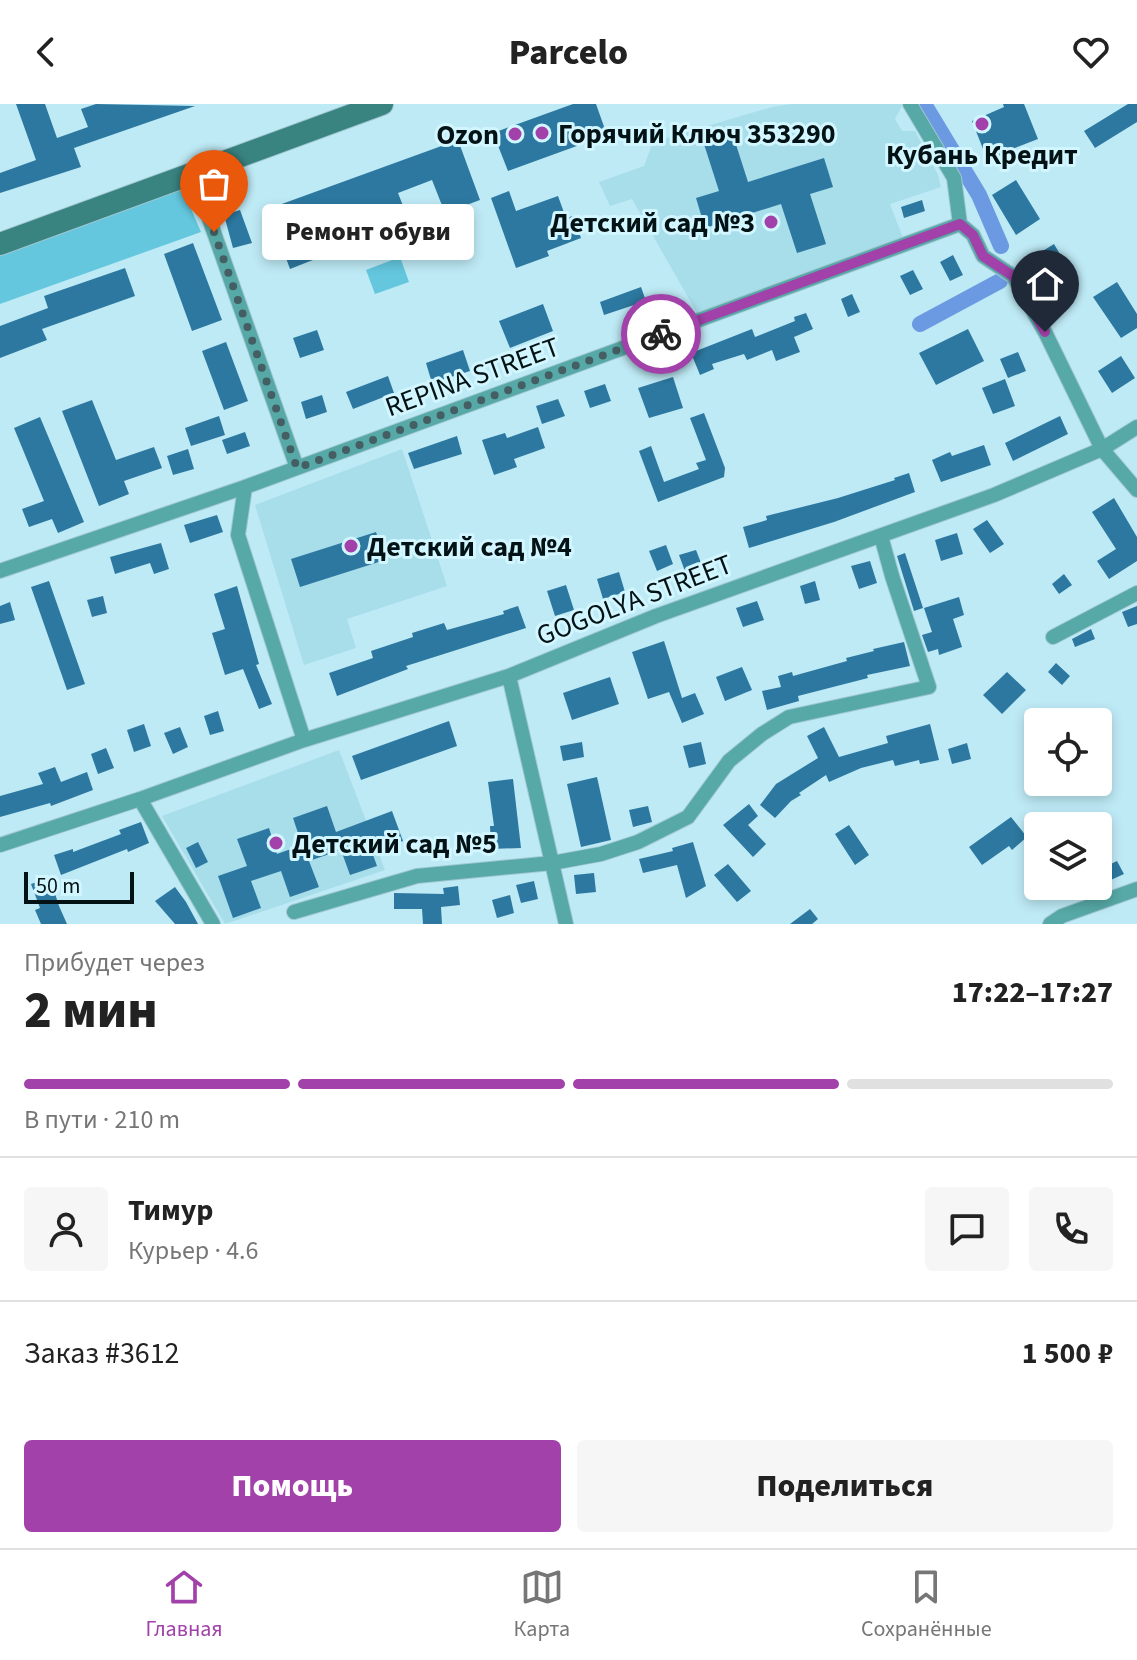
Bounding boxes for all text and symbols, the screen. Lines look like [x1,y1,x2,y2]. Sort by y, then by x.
text: Parcelo [509,27,628,78]
icon: back [24,30,68,74]
icon: heart [1069,30,1113,74]
place label: Горячий Ключ 353290 [558,114,836,154]
place label: Ozon [436,115,499,155]
marker: Кубань Кредит [973,115,991,133]
marker: Горячий Ключ 353290 [533,124,551,142]
marker: Ozon [506,125,524,143]
place label: Кубань Кредит [886,135,1078,175]
pin [180,150,248,232]
icon: bag [192,162,236,206]
place label: Детский сад №3 [550,203,755,243]
callout: Ремонт обуви [262,204,474,260]
text: Ремонт обуви [285,213,451,250]
marker: Детский сад №3 [762,213,780,231]
pin [1011,250,1079,332]
icon: home [1023,262,1067,306]
courier [621,294,701,374]
icon: bike [639,312,683,356]
street label: REPINA STREET [380,327,565,427]
place label: Детский сад №4 [367,527,572,567]
marker: Детский сад №4 [342,537,360,555]
street label: GOGOLYA STREET [531,544,738,656]
map controls [1024,708,1112,900]
button: locate [1024,708,1112,796]
button: layers [1024,812,1112,900]
place label: Детский сад №5 [292,824,497,864]
marker: Детский сад №5 [267,834,285,852]
scale bar [24,868,134,904]
text: 50 m [36,870,81,902]
text: Прибудет через [24,944,205,981]
text: 17:22–17:27 [952,971,1113,1014]
text: 2 мин [24,974,158,1048]
text: В пути · 210 m [24,1101,180,1138]
button: person [24,1187,108,1271]
button: chat [925,1187,1009,1271]
button: phone [1029,1187,1113,1271]
text: Тимур [128,1189,214,1232]
text: Курьер · 4.6 [128,1232,258,1269]
text: Заказ #3612 [24,1332,180,1375]
text: 1 500 ₽ [1022,1332,1113,1375]
button: Помощь [24,1440,561,1532]
button: Поделиться [577,1440,1113,1532]
tab: Главная [145,1565,223,1645]
tab: Карта [514,1565,570,1645]
tab: Сохранённые [861,1565,992,1645]

